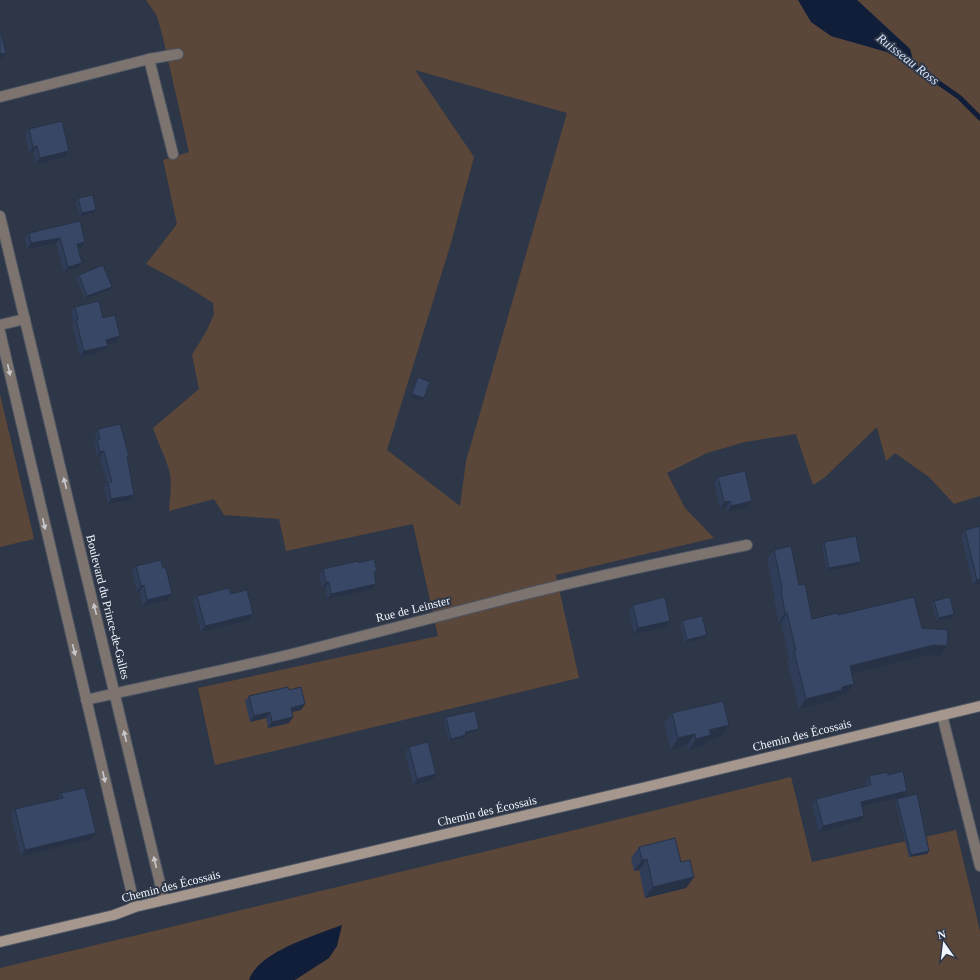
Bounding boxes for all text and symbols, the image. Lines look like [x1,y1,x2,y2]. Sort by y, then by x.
water label: Ruisseau Ross [873,29,942,88]
one-way arrow [6,364,12,376]
one-way arrow [61,477,67,489]
one-way arrow [42,518,48,530]
street label: Boulevard du Prince-de-Galles [83,533,133,681]
street label: Rue de Leinster [374,593,452,625]
one-way arrow [92,603,98,615]
one-way arrow [71,644,77,656]
street label: Chemin des Écossais [751,716,853,754]
one-way arrow [122,730,128,742]
one-way arrow [102,771,108,783]
street label: Chemin des Écossais [436,793,538,829]
one-way arrow [152,856,158,868]
street label: Chemin des Écossais [120,867,222,905]
north arrow [924,924,964,964]
text: N [936,928,947,941]

